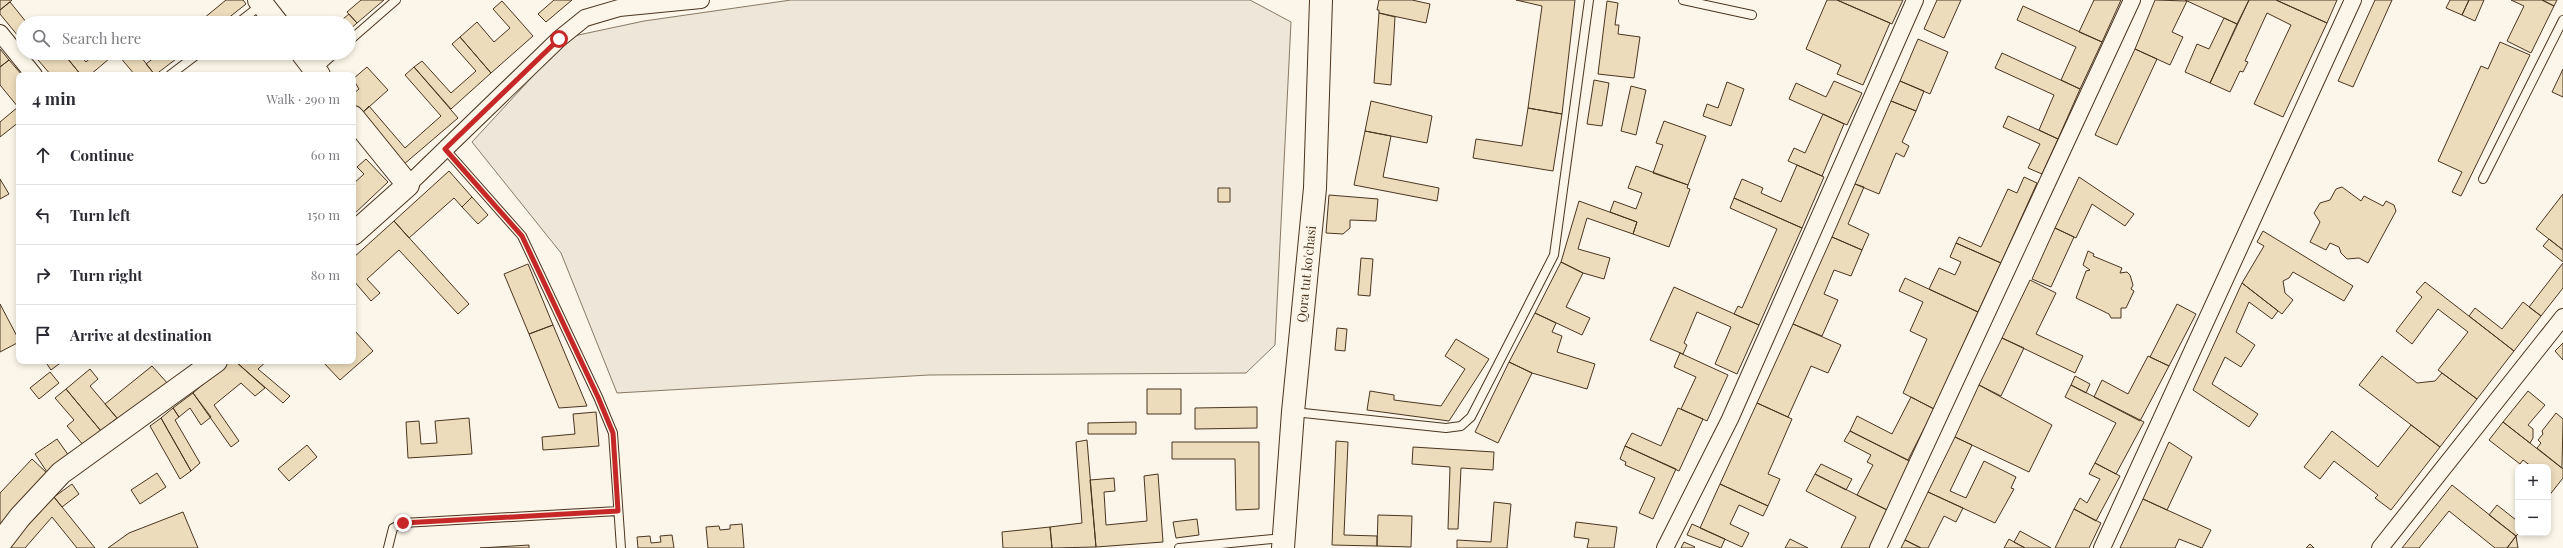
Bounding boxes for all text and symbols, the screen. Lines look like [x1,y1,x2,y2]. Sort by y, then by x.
search box [16,16,356,60]
icon: search [30,27,52,49]
text: Search here [62,28,141,48]
route start [550,30,568,48]
text: 4 min [32,87,76,109]
text: Walk · 290 m [266,90,340,107]
icon: ahead [32,144,54,166]
text: Continue [70,145,134,165]
text: 60 m [311,146,340,163]
icon: left [32,204,54,226]
text: Turn left [70,205,131,225]
text: 150 m [307,206,340,223]
street label: Qora tut ko'chasi [1292,224,1319,323]
icon: right [32,264,54,286]
text: Turn right [70,265,143,285]
text: 80 m [311,266,340,283]
icon: arrive [32,324,54,346]
text: Arrive at destination [70,325,212,345]
map controls [2515,464,2551,536]
button: + [2515,464,2551,500]
button: − [2515,500,2551,536]
route end [394,514,412,532]

